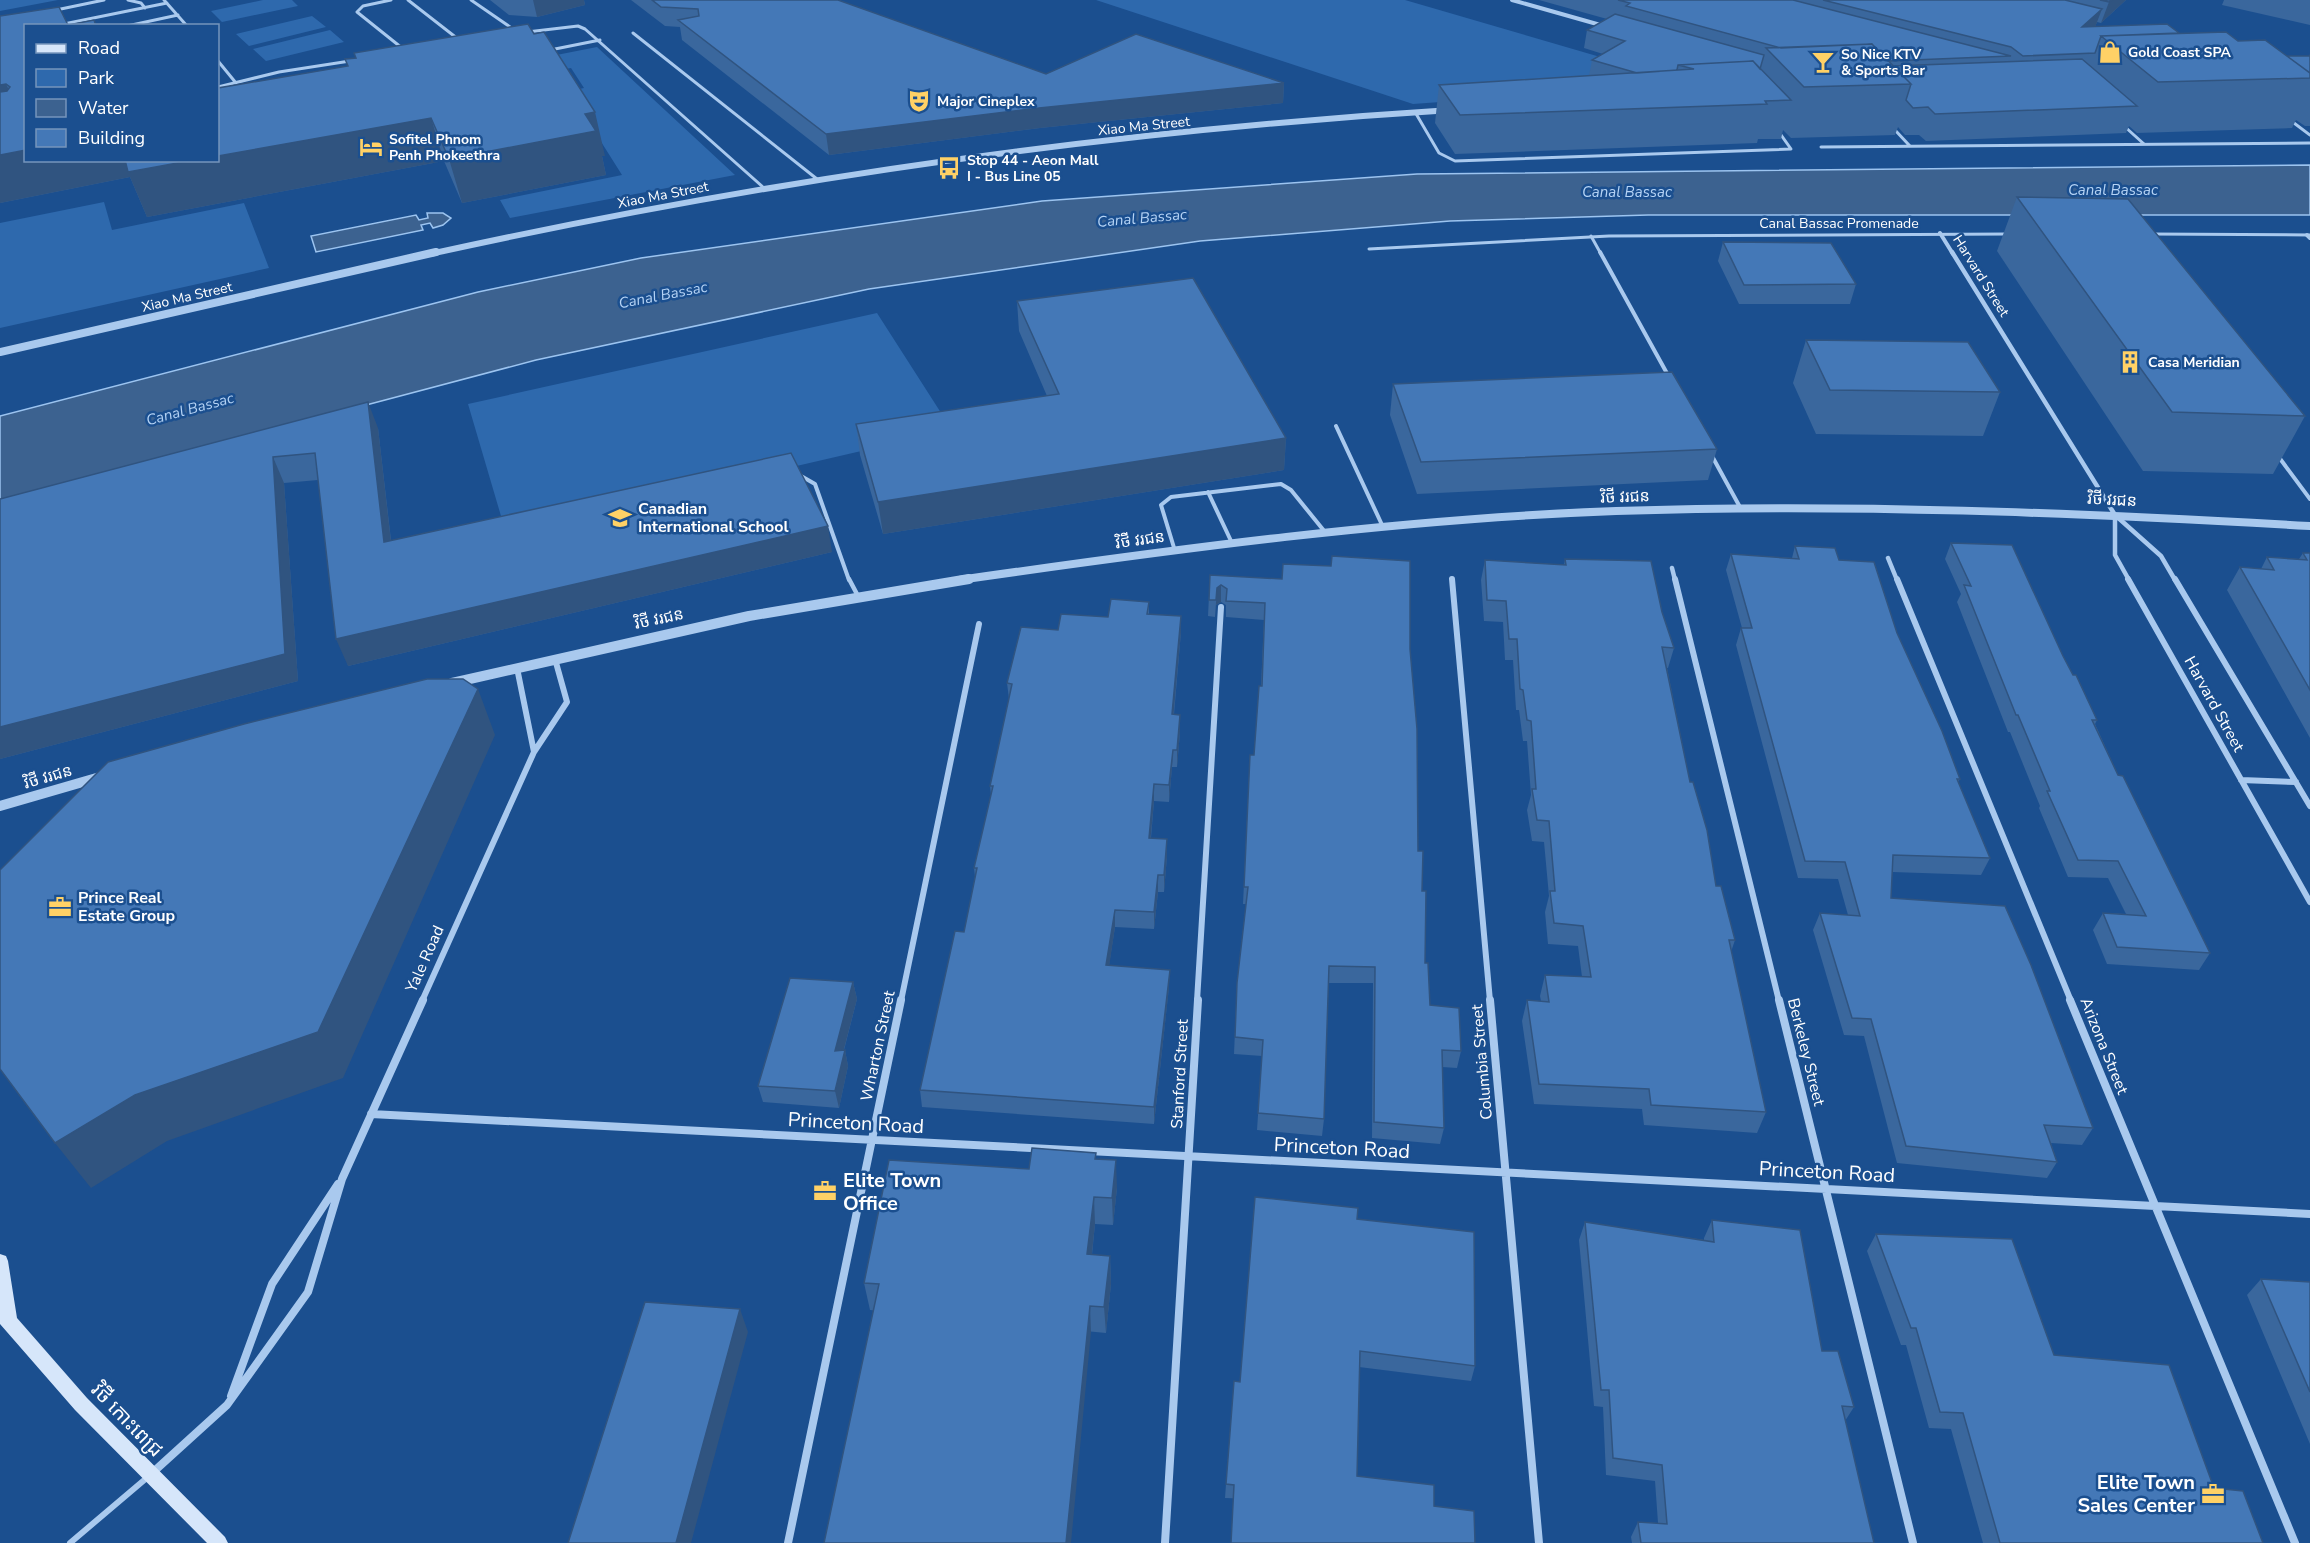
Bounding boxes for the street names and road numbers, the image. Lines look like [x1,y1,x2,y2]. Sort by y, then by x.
street label: Xiao Ma Street [1097,112,1191,140]
street label: Xiao Ma Street [616,177,710,213]
street label: Canal Bassac Promenade [1759,214,1919,233]
street label: Harvard Street [1948,232,2014,321]
street label: Xiao Ma Street [140,277,234,317]
street label: វិថី វរជន [1599,485,1650,509]
street label: វិថី វរជន [2086,487,2137,512]
street label: វិថី វរជន [1113,525,1166,554]
street label: វិថី វរជន [632,603,686,635]
street label: Harvard Street [2179,652,2250,756]
street label: វិថី វរជន [20,759,75,795]
street label: Yale Road [400,922,450,997]
street label: Wharton Street [856,988,901,1103]
street label: Arizona Street [2075,994,2134,1098]
street label: Berkeley Street [1782,996,1830,1109]
street label: Columbia Street [1466,1003,1498,1121]
street label: Stanford Street [1166,1018,1194,1129]
street label: Princeton Road [787,1106,925,1140]
street label: Princeton Road [1273,1131,1411,1165]
street label: Princeton Road [1758,1155,1896,1189]
street label: វិថី កោះពេជ្រ [85,1377,169,1463]

